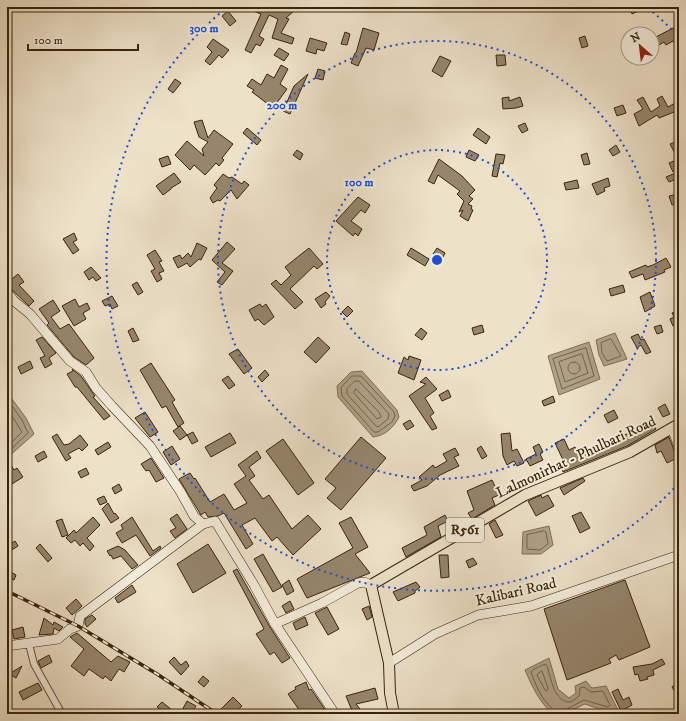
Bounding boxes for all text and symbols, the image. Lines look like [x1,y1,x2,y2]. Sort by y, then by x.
text: 300 m [190,21,218,36]
scale bar [28,26,138,52]
north arrow [620,26,660,66]
text: N [629,30,643,46]
text: 100 m [34,33,63,48]
text: 200 m [267,98,297,113]
text: 100 m [345,175,373,190]
centre of rings [430,253,444,267]
street label: Lalmonirhat - Phulbari Road [493,411,659,502]
road number: R561 [446,518,484,542]
street label: Kalibari Road [474,573,559,611]

